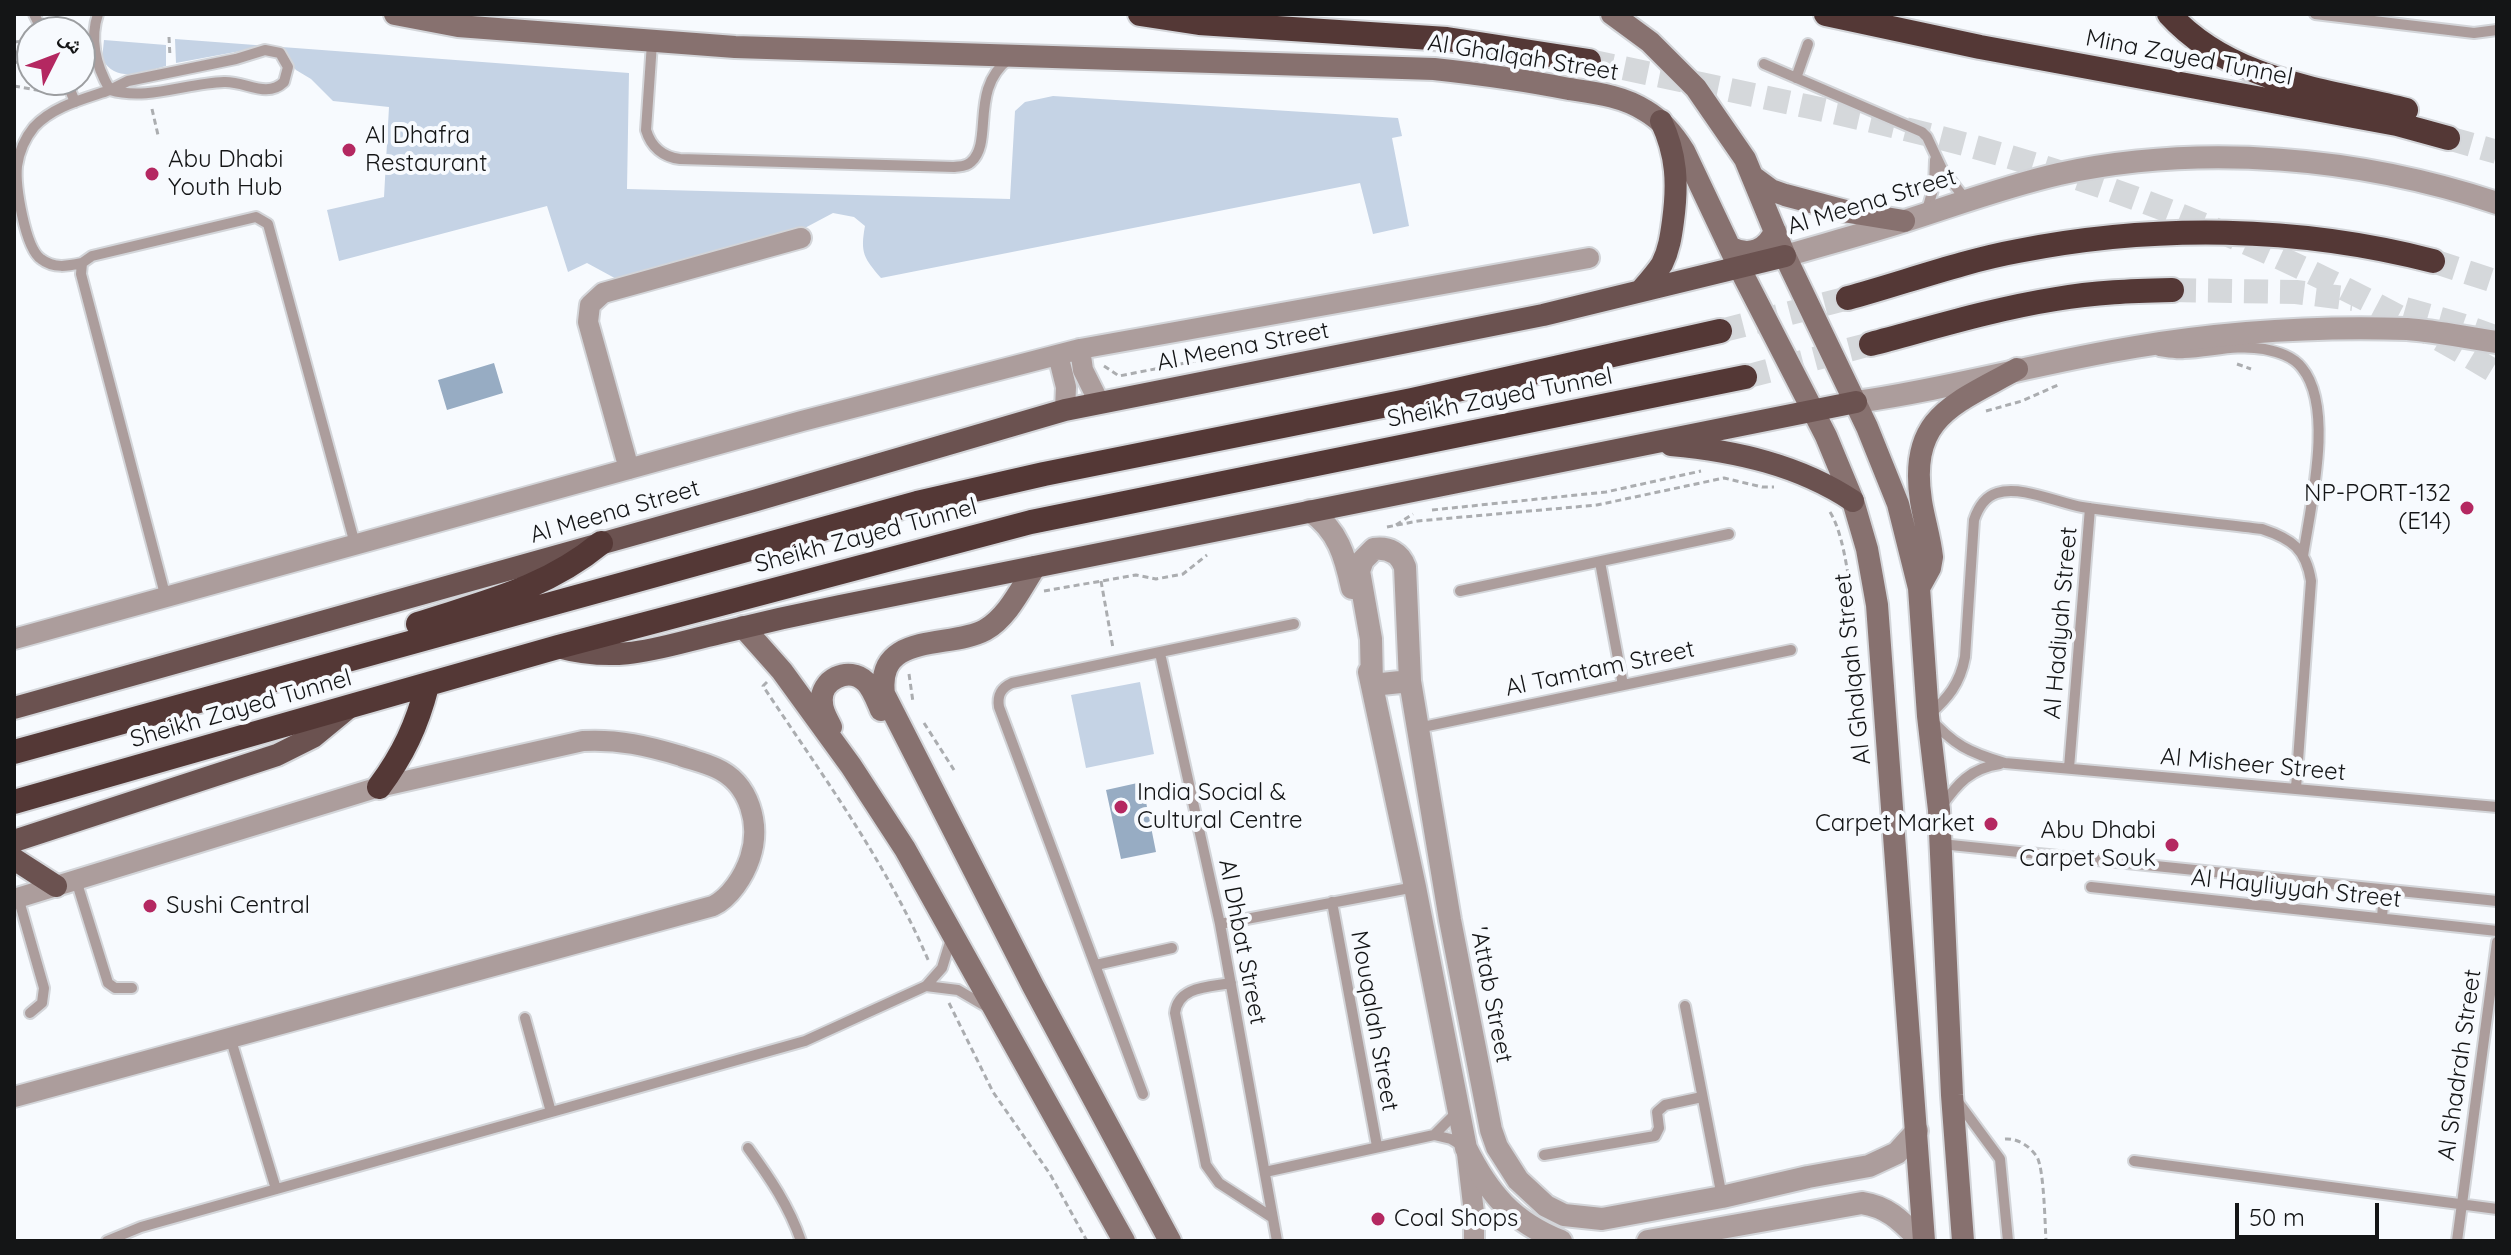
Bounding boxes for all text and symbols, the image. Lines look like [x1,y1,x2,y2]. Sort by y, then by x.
north arrow [16,16,96,96]
text: ش [54,23,91,59]
street label: Mina Zayed Tunnel [2083,24,2295,92]
street label: Al Ghalqah Street [1426,29,1620,87]
place label: Al Dhafra Restaurant [365,122,487,178]
marker: Al Dhafra Restaurant [340,141,358,159]
place label: Abu Dhabi Youth Hub [168,146,283,202]
street label: Al Meena Street [1784,163,1960,241]
marker: Abu Dhabi Youth Hub [143,165,161,183]
street label: Al Meena Street [1154,316,1332,378]
street label: Sheikh Zayed Tunnel [1385,362,1615,434]
street label: Al Meena Street [527,474,703,550]
place label: NP-PORT-132 (E14) [2304,480,2451,536]
street label: Sheikh Zayed Tunnel [752,492,980,580]
marker: NP-PORT-132 (E14) [2458,499,2476,517]
street label: Al Hadiyah Street [2038,526,2084,720]
street label: Al Ghalqah Street [1829,572,1877,766]
street label: Al Tamtam Street [1503,635,1697,703]
street label: Sheikh Zayed Tunnel [127,664,355,754]
street label: Al Misheer Street [2159,743,2347,787]
place label: India Social & Cultural Centre [1137,779,1303,835]
marker: India Social & Cultural Centre [1112,798,1130,816]
place label: Carpet Market [1815,810,1975,838]
marker: Carpet Market [1982,815,2000,833]
place label: Abu Dhabi Carpet Souk [2019,817,2156,873]
marker: Abu Dhabi Carpet Souk [2163,836,2181,854]
street label: Al Dhbat Street [1212,857,1272,1027]
street label: Al Hayliyyah Street [2189,864,2403,914]
place label: Sushi Central [166,892,310,920]
marker: Sushi Central [141,897,159,915]
street label: 'Attab Street [1464,925,1518,1065]
street label: Mouqalah Street [1344,928,1404,1114]
street label: Al Shadrah Street [2432,967,2488,1163]
scale bar [2239,1187,2383,1237]
text: 50 m [2249,1202,2305,1232]
place label: Coal Shops [1394,1205,1518,1233]
marker: Coal Shops [1369,1210,1387,1228]

